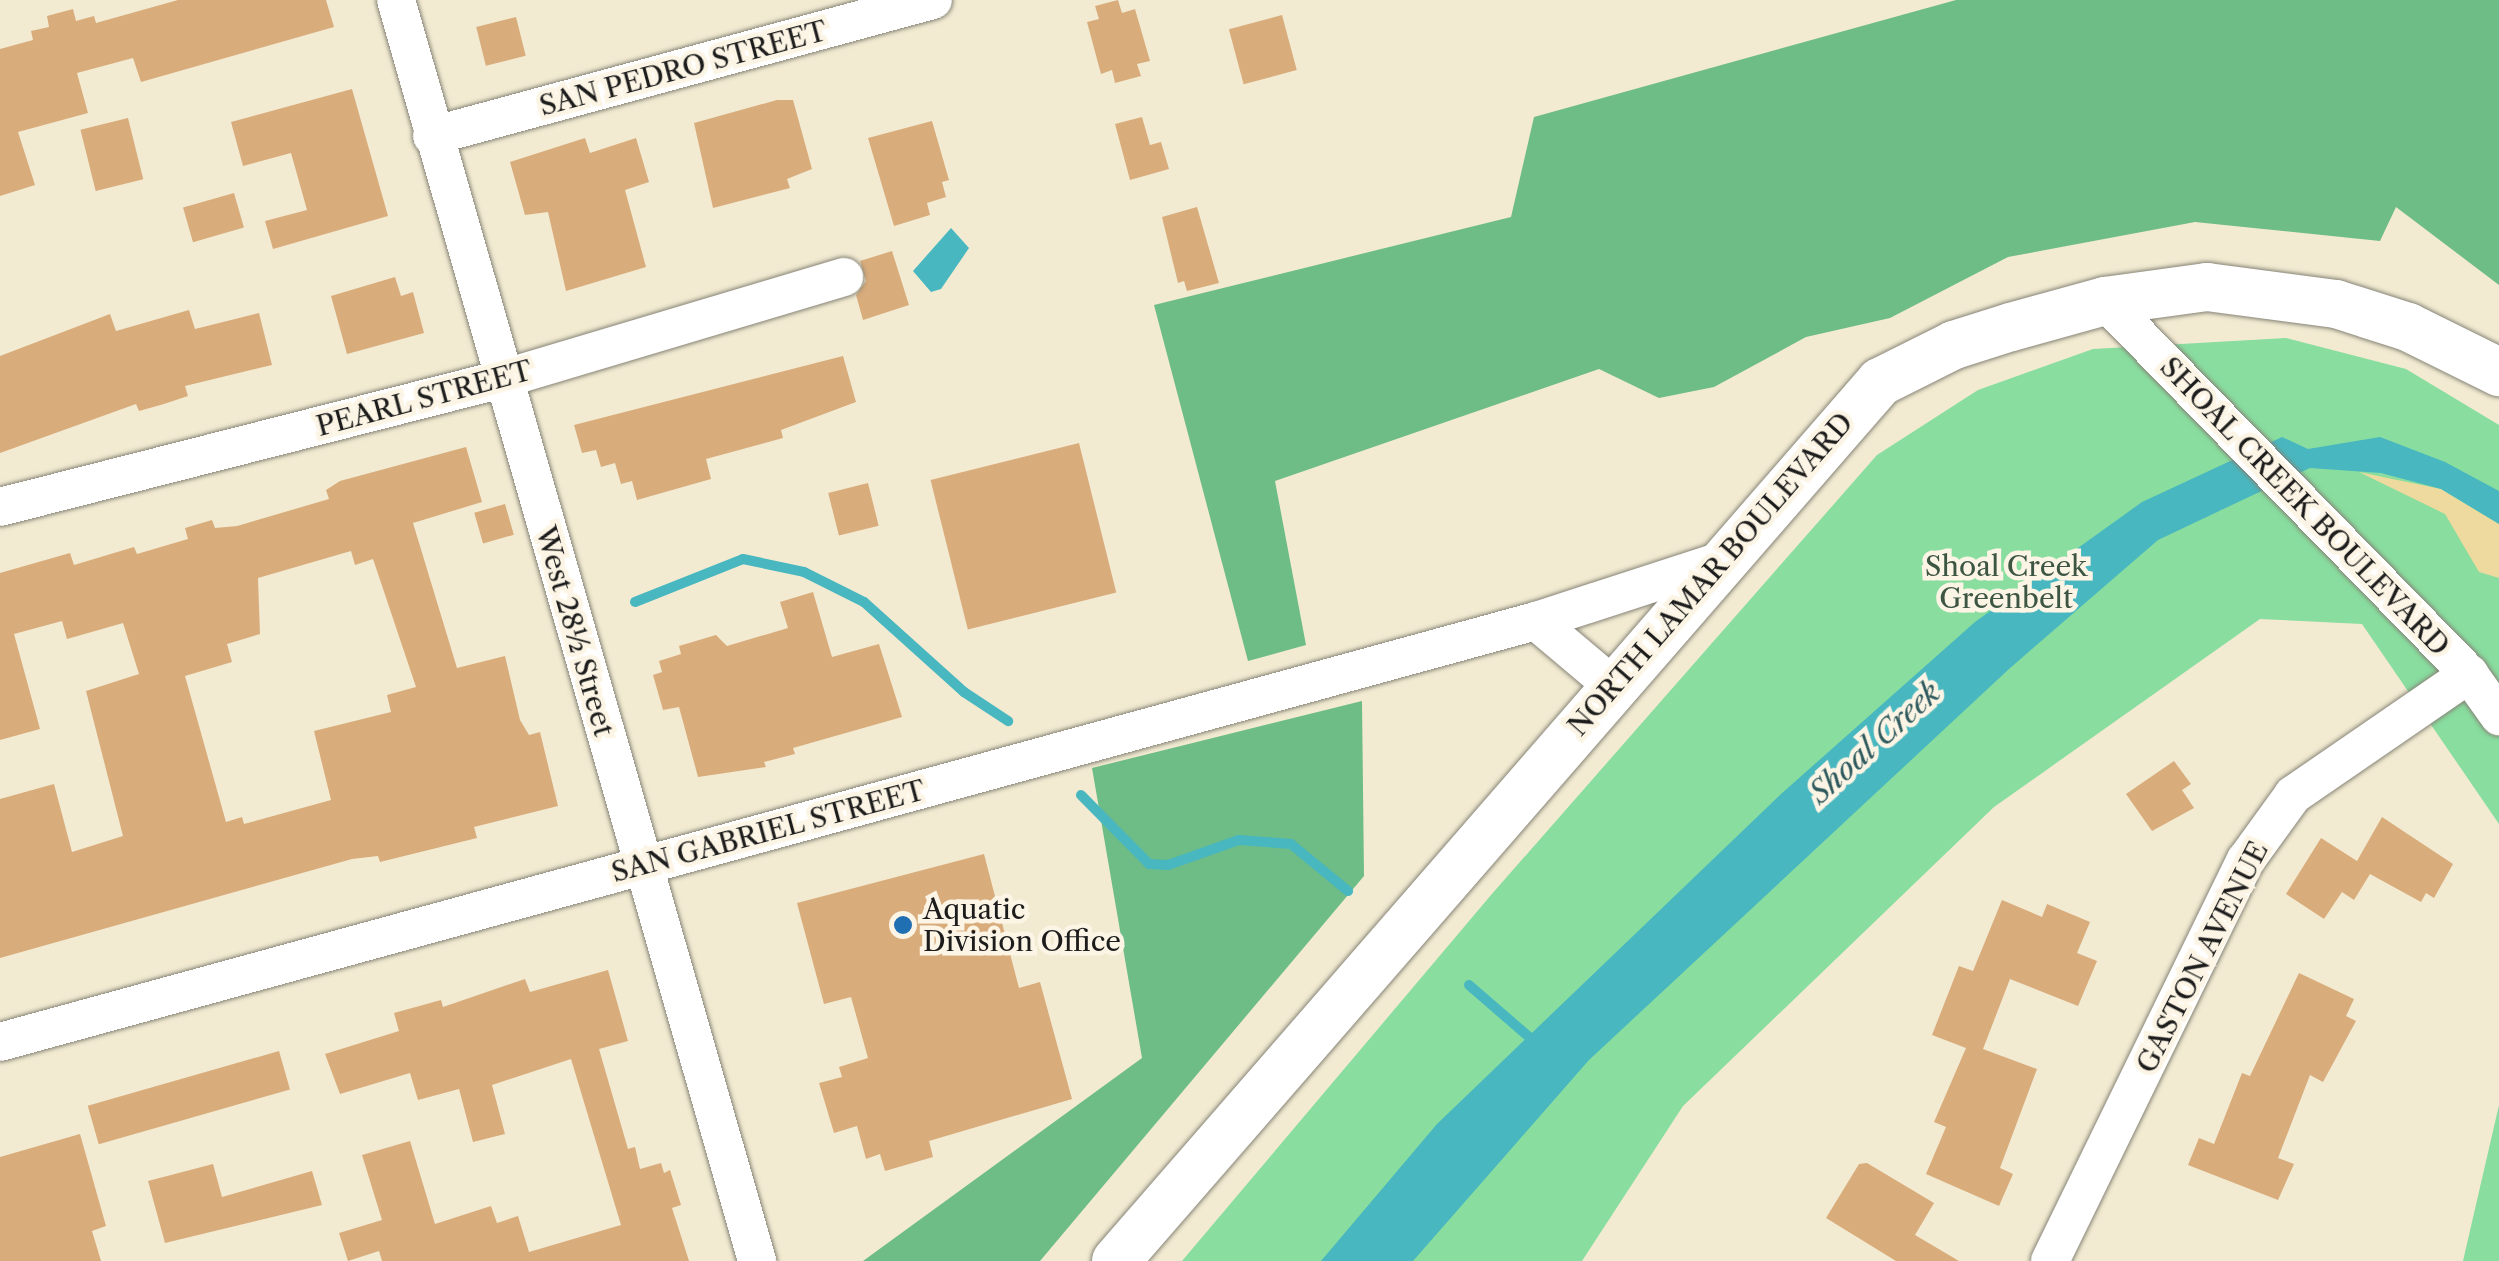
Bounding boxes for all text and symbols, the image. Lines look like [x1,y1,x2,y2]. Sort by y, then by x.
street label: SAN PEDRO STREET [536,13,830,123]
street label: SHOAL CREEK BOULEVARD [2153,349,2457,663]
street label: PEARL STREET [312,353,536,443]
street label: NORTH LAMAR BOULEVARD [1560,405,1860,743]
street label: West 28½ Street [529,522,621,740]
park label: Shoal Creek Greenbelt [1925,549,2087,615]
water label: Shoal Creek [1802,675,1948,811]
street label: SAN GABRIEL STREET [607,773,929,889]
street label: GASTON AVENUE [2129,835,2275,1079]
place label: Aquatic Division Office [923,892,1121,958]
marker: Aquatic Division Office [892,914,914,936]

